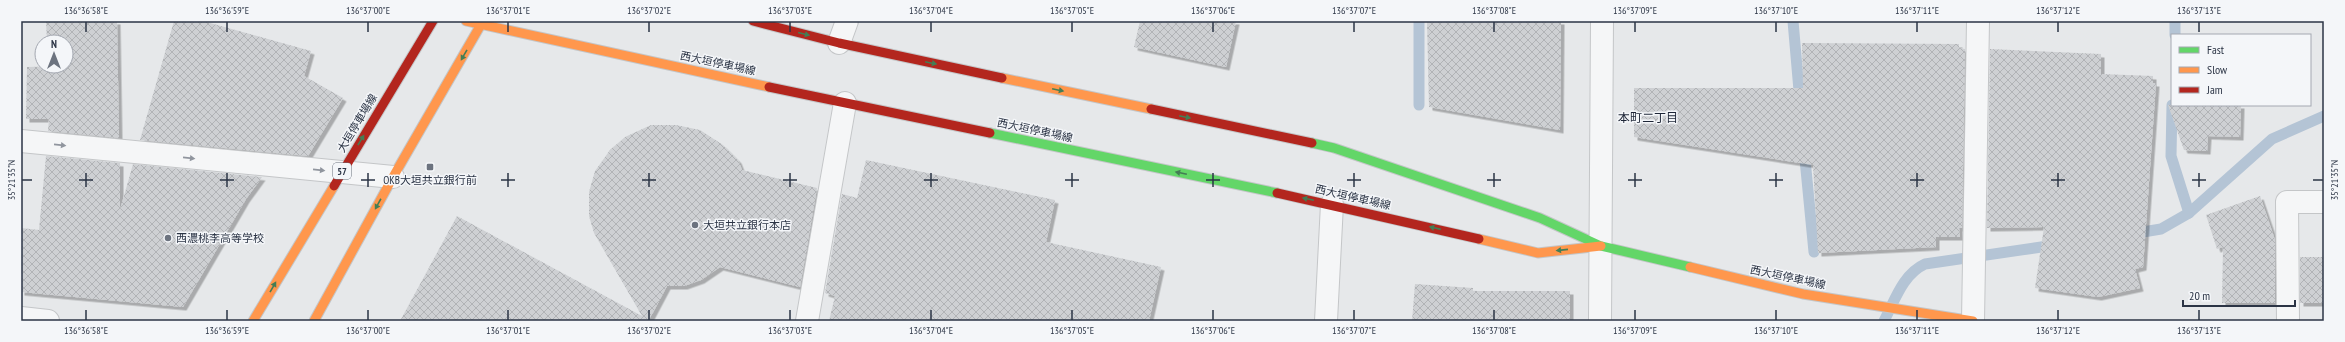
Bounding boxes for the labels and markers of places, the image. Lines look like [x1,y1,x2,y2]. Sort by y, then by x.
marker: OKB大垣共立銀行前 [425,162,435,172]
place label: OKB大垣共立銀行前 [383,173,477,187]
place label: 大垣共立銀行本店 [703,218,791,232]
marker: 大垣共立銀行本店 [690,220,700,230]
place label: 西濃桃李高等学校 [176,231,264,245]
marker: 西濃桃李高等学校 [163,233,173,243]

